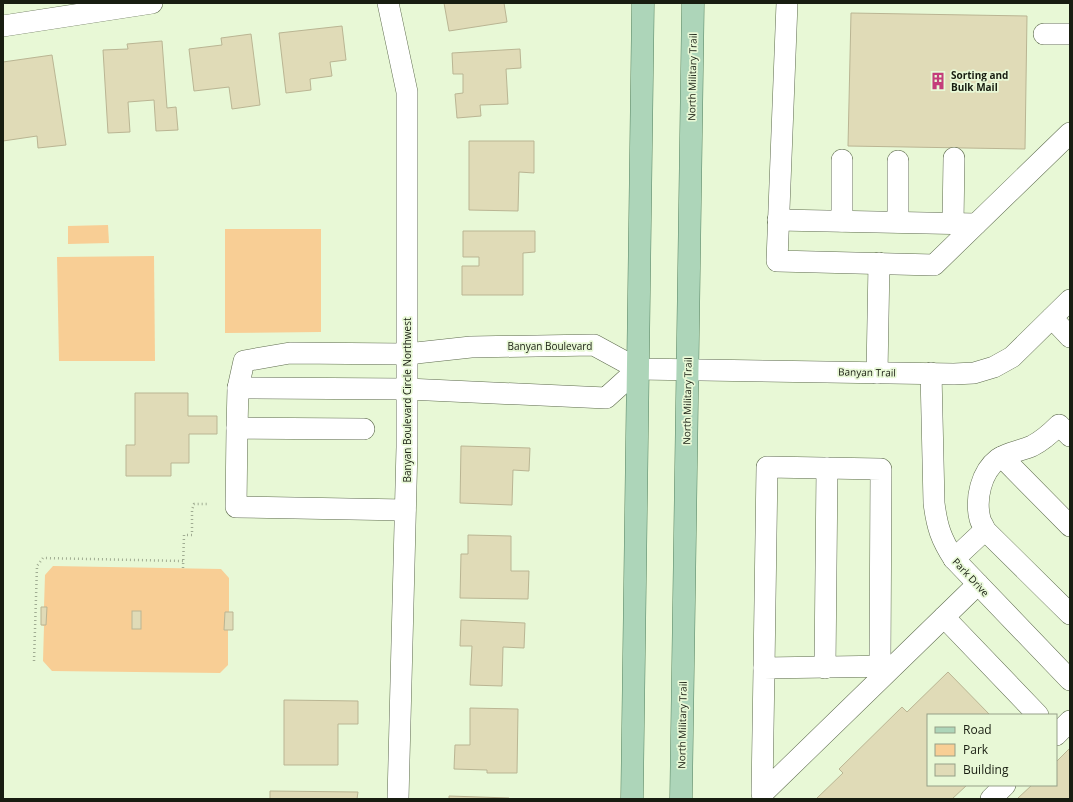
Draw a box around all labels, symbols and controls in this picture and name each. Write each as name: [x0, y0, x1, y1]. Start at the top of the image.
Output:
street label: North Military Trail: [684, 33, 700, 121]
place label: Sorting and Bulk Mail: [951, 68, 1008, 94]
building icon: Sorting and Bulk Mail: [928, 71, 948, 91]
street label: Banyan Boulevard Circle Northwest: [400, 317, 414, 483]
street label: Banyan Boulevard: [508, 339, 592, 353]
street label: North Military Trail: [679, 357, 695, 445]
street label: Banyan Trail: [838, 364, 896, 380]
street label: Park Drive: [950, 555, 993, 600]
street label: North Military Trail: [674, 681, 690, 769]
legend: [927, 714, 1057, 786]
text: Road: [963, 721, 992, 738]
text: Park: [963, 741, 989, 758]
text: Building: [963, 761, 1009, 778]

